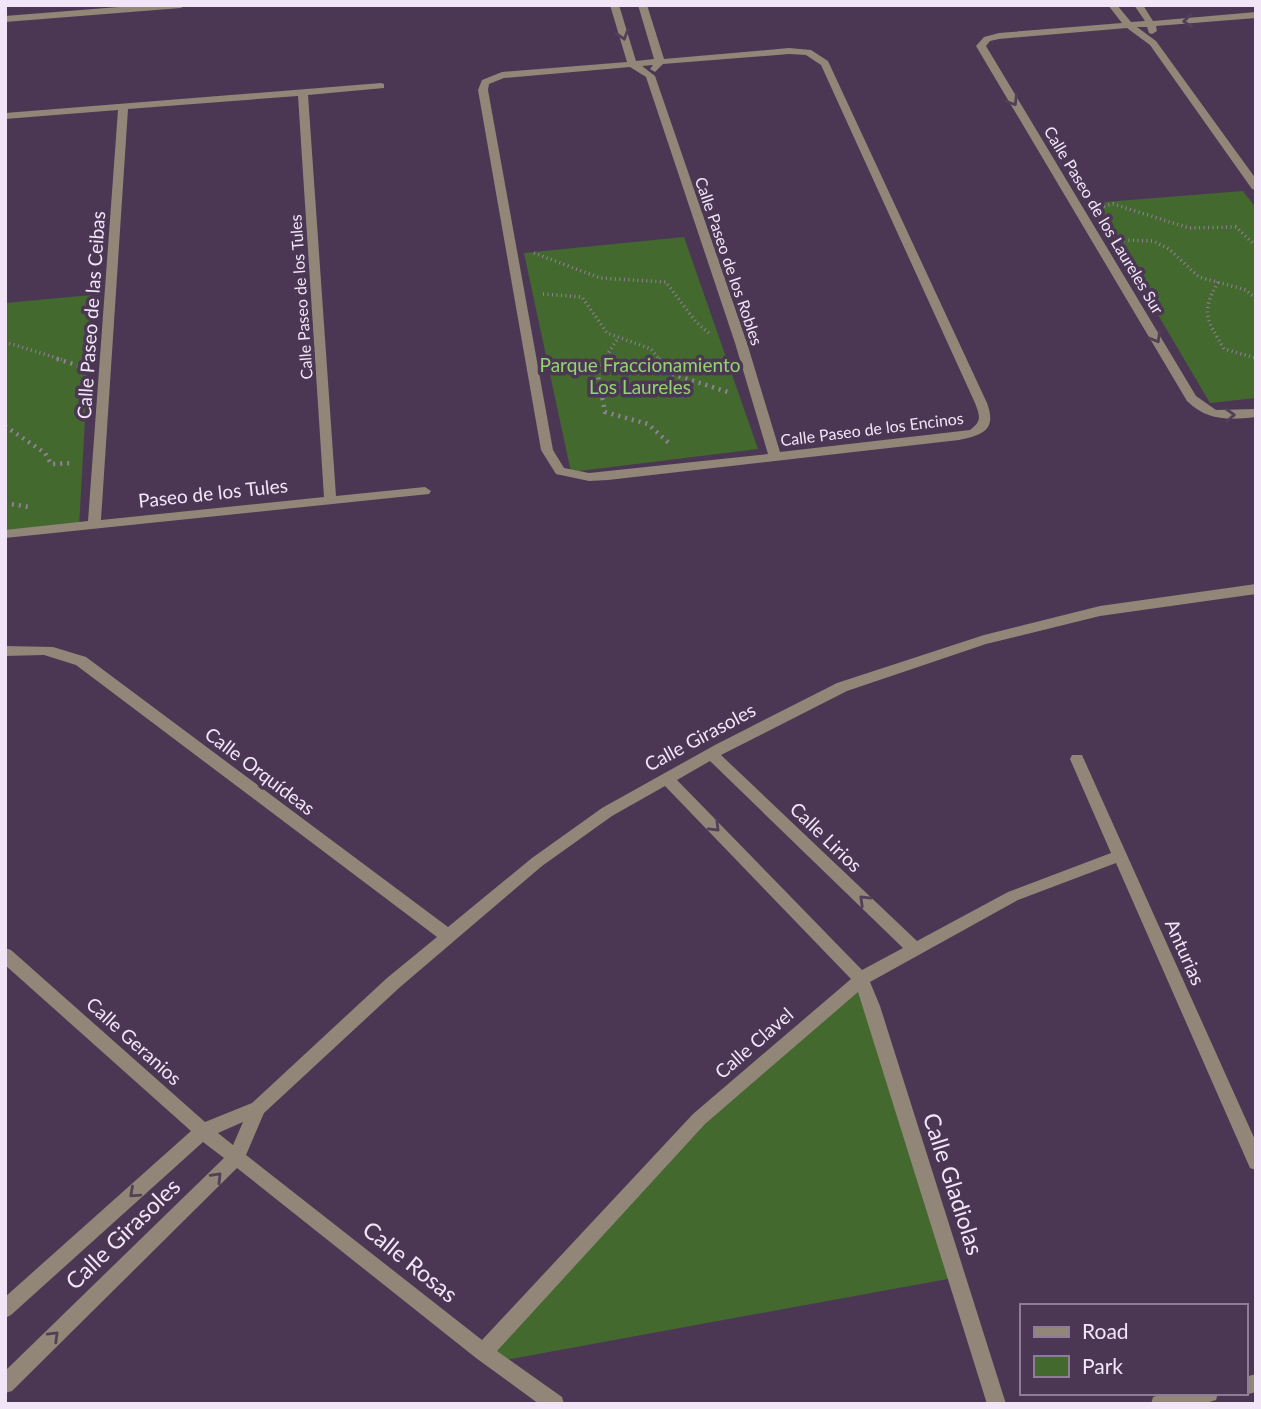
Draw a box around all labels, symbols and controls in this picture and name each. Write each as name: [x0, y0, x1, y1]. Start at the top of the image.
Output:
one-way arrow: [1182, 13, 1193, 28]
one-way arrow: [614, 29, 629, 41]
one-way arrow: [1005, 93, 1018, 106]
street label: Calle Paseo de los Laureles Sur: [1041, 122, 1168, 317]
street label: Calle Paseo de los Robles: [692, 174, 767, 348]
street label: Calle Paseo de las Ceibas: [72, 210, 109, 420]
street label: Calle Paseo de los Tules: [285, 214, 316, 380]
one-way arrow: [1148, 331, 1161, 343]
park label: Parque Fraccionamiento Los Laureles: [540, 353, 740, 398]
one-way arrow: [1225, 407, 1235, 423]
street label: Calle Paseo de los Encinos: [779, 408, 965, 449]
street label: Paseo de los Tules: [137, 473, 289, 512]
street label: Calle Girasoles: [640, 698, 759, 775]
street label: Calle Orquídeas: [201, 722, 320, 819]
street label: Calle Lirios: [786, 797, 867, 876]
one-way arrow: [707, 818, 720, 831]
one-way arrow: [860, 896, 873, 909]
street label: Anturias: [1161, 915, 1210, 988]
street label: Calle Geranios: [82, 992, 187, 1089]
street label: Calle Clavel: [710, 1002, 798, 1083]
street label: Calle Gladiolas: [918, 1109, 990, 1258]
street label: Calle Girasoles: [59, 1172, 185, 1295]
one-way arrow: [208, 1172, 221, 1185]
one-way arrow: [129, 1184, 142, 1197]
street label: Calle Rosas: [358, 1215, 464, 1308]
legend: [1020, 1304, 1247, 1395]
text: Road: [1082, 1318, 1129, 1343]
one-way arrow: [46, 1332, 59, 1345]
text: Park: [1082, 1353, 1123, 1378]

